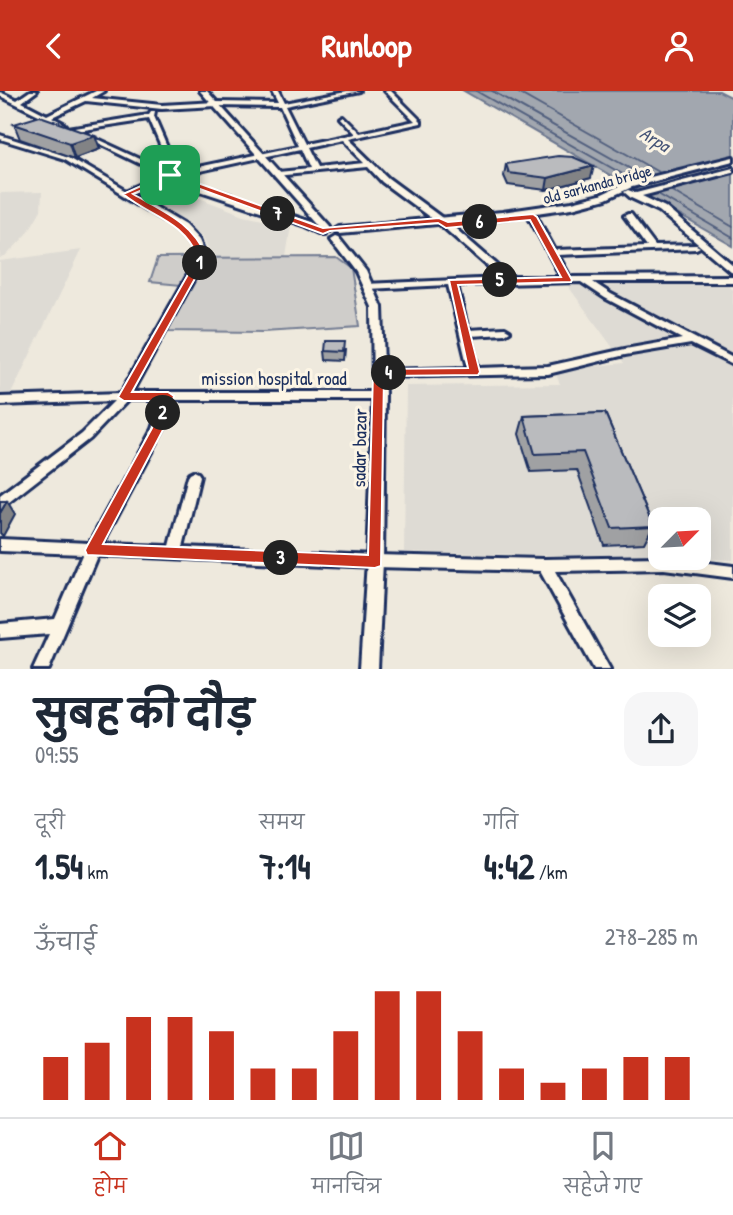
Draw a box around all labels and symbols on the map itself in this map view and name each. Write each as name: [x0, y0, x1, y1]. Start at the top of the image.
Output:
water label: Arpa: [635, 120, 676, 159]
pin: [140, 145, 200, 205]
street label: old sarkanda bridge: [540, 159, 654, 209]
pin: 7: [260, 197, 296, 231]
pin: 6: [462, 205, 498, 239]
pin: 1: [182, 245, 218, 281]
pin: 5: [482, 263, 518, 297]
pin: 4: [372, 355, 406, 391]
street label: mission hospital road: [201, 365, 347, 391]
pin: 2: [146, 395, 180, 431]
street label: sadar bazar: [345, 407, 373, 488]
north arrow: [648, 507, 710, 571]
pin: 3: [264, 540, 298, 575]

